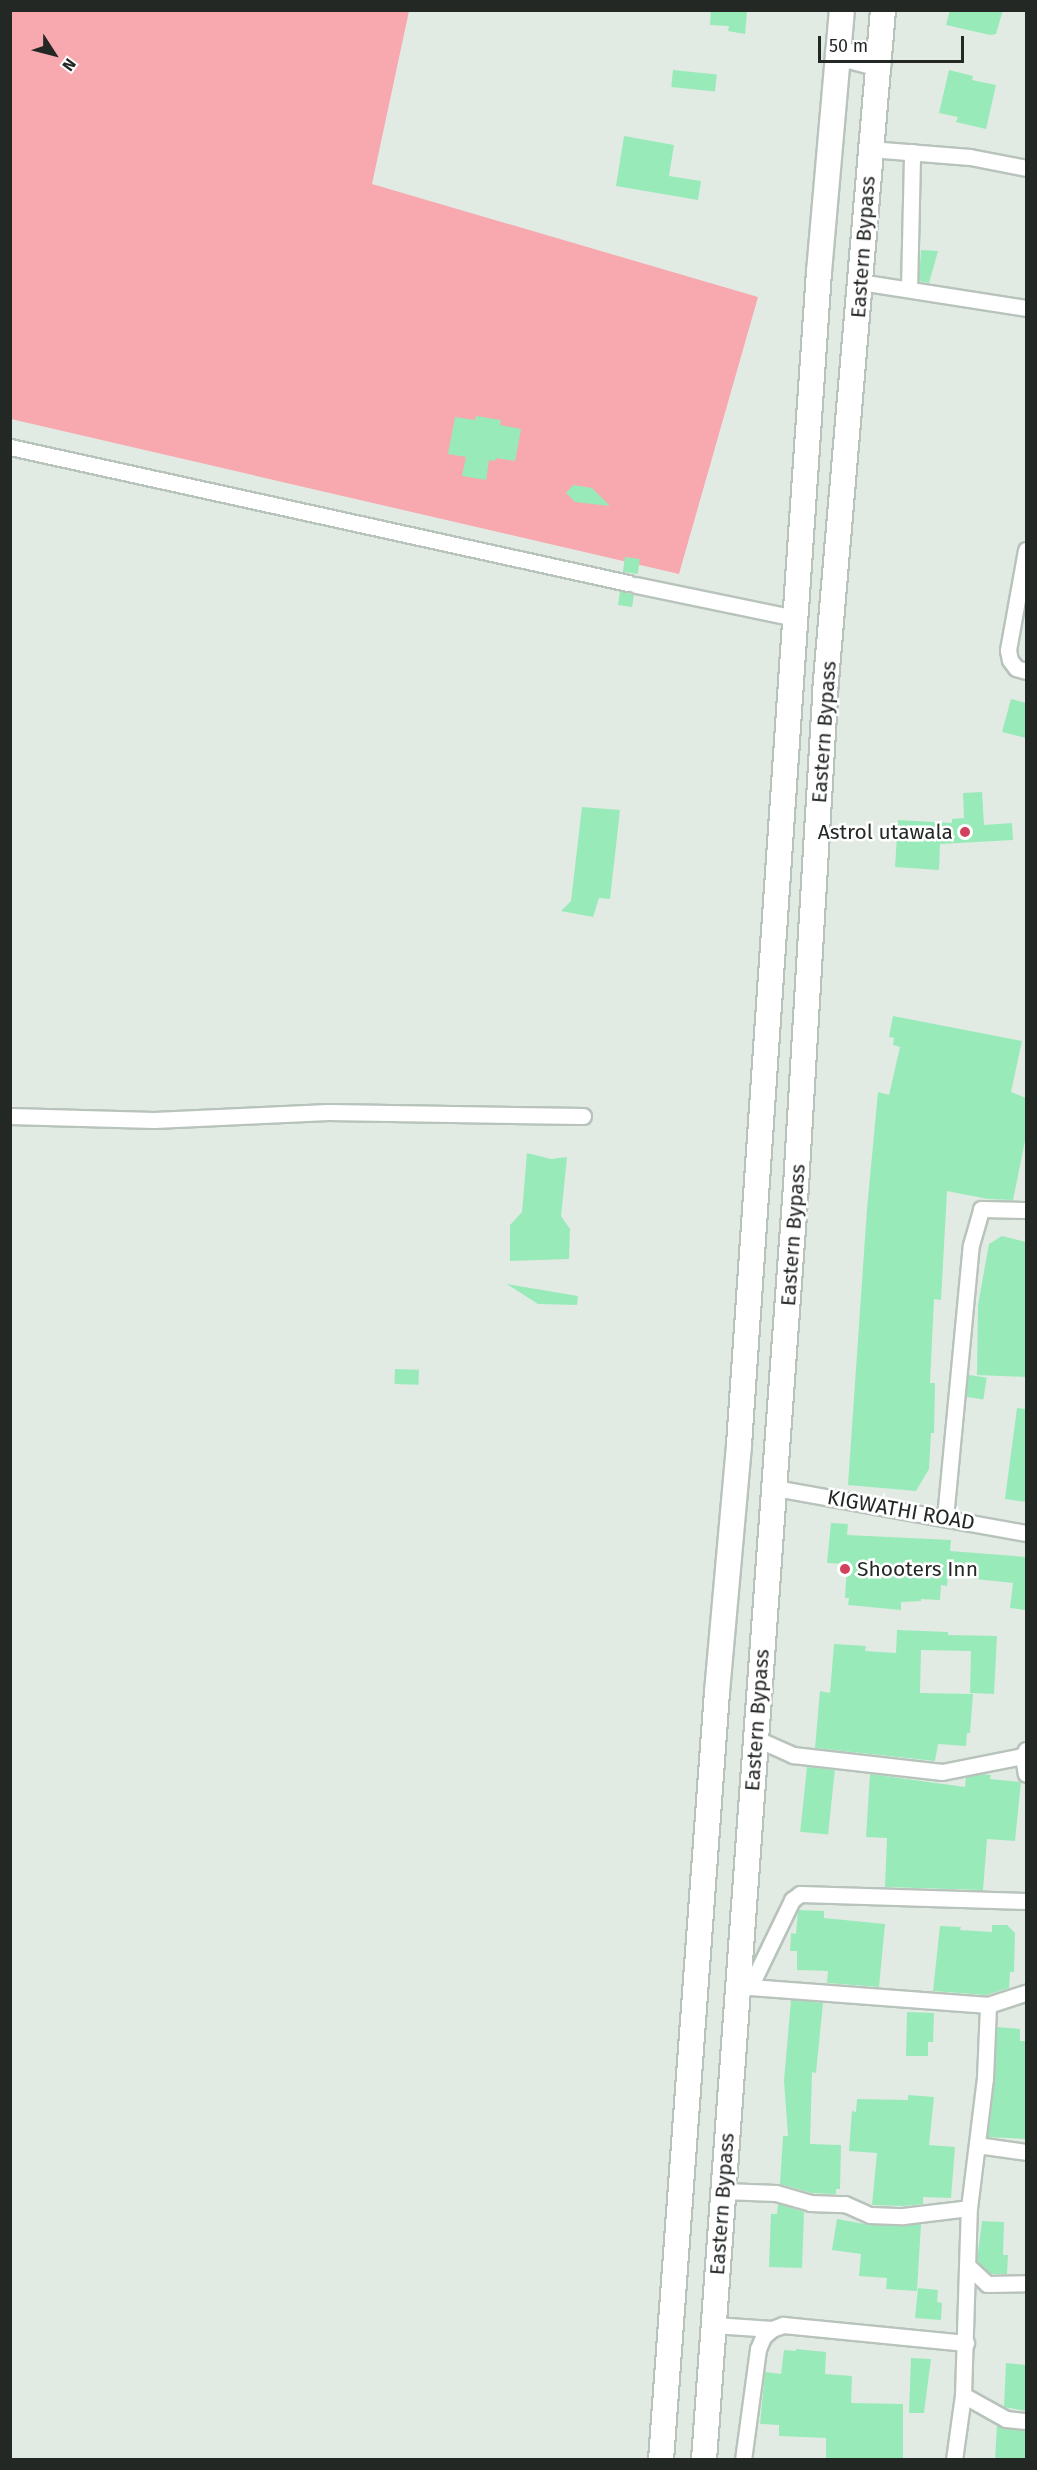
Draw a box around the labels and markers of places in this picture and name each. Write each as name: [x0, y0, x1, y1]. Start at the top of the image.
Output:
place label: Astrol utawala: [818, 819, 953, 845]
marker: Astrol utawala: [958, 825, 972, 839]
place label: Shooters Inn: [857, 1556, 978, 1582]
marker: Shooters Inn: [838, 1562, 852, 1576]

